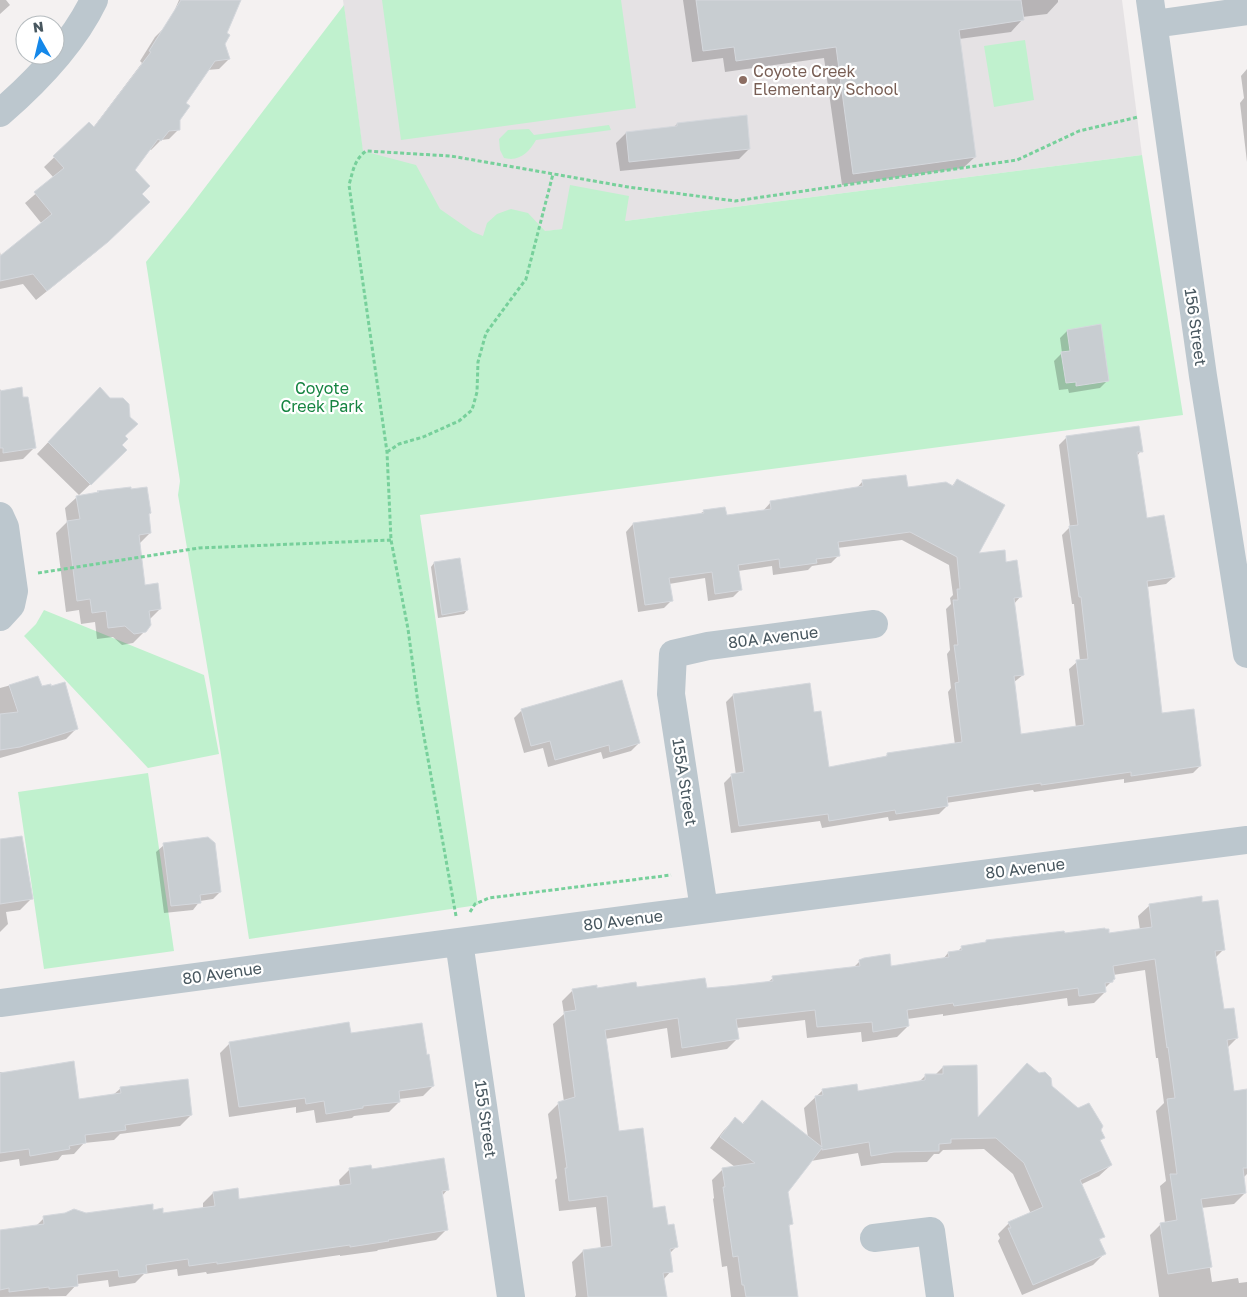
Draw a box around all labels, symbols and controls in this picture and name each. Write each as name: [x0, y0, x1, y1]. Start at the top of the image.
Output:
north arrow: [15, 15, 65, 65]
text: N: [32, 17, 45, 36]
place label: Coyote Creek Elementary School: [753, 61, 898, 99]
marker: Coyote Creek Elementary School: [737, 74, 749, 86]
street label: 156 Street: [1181, 287, 1211, 367]
park label: Coyote Creek Park: [280, 378, 364, 416]
street label: 80A Avenue: [727, 622, 819, 652]
street label: 155A Street: [668, 737, 702, 827]
street label: 80 Avenue: [984, 853, 1066, 883]
street label: 80 Avenue: [582, 905, 664, 935]
street label: 80 Avenue: [181, 958, 263, 988]
street label: 155 Street: [471, 1079, 501, 1159]

